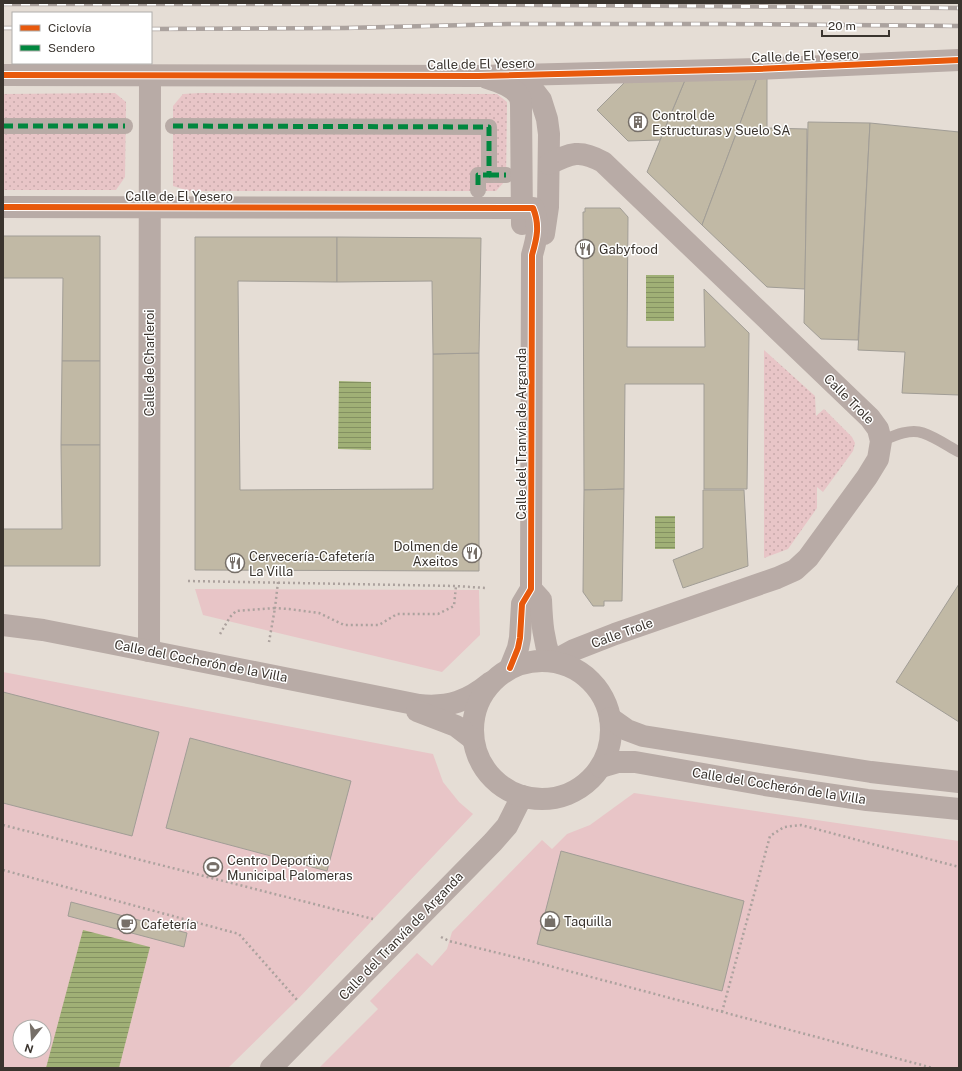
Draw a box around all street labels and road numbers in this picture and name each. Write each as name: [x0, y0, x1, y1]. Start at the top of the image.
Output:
street label: Calle de El Yesero: [751, 47, 859, 65]
street label: Calle de El Yesero: [427, 56, 535, 72]
street label: Calle de El Yesero: [125, 189, 233, 204]
street label: Calle de Charleroi: [142, 309, 157, 417]
street label: Calle del Tranvía de Arganda: [514, 348, 529, 520]
street label: Calle Trole: [821, 371, 877, 427]
street label: Calle Trole: [589, 615, 655, 651]
street label: Calle del Cocherón de la Villa: [113, 637, 289, 685]
street label: Calle del Cocherón de la Villa: [691, 765, 867, 807]
street label: Calle del Tranvía de Arganda: [336, 869, 466, 1003]

